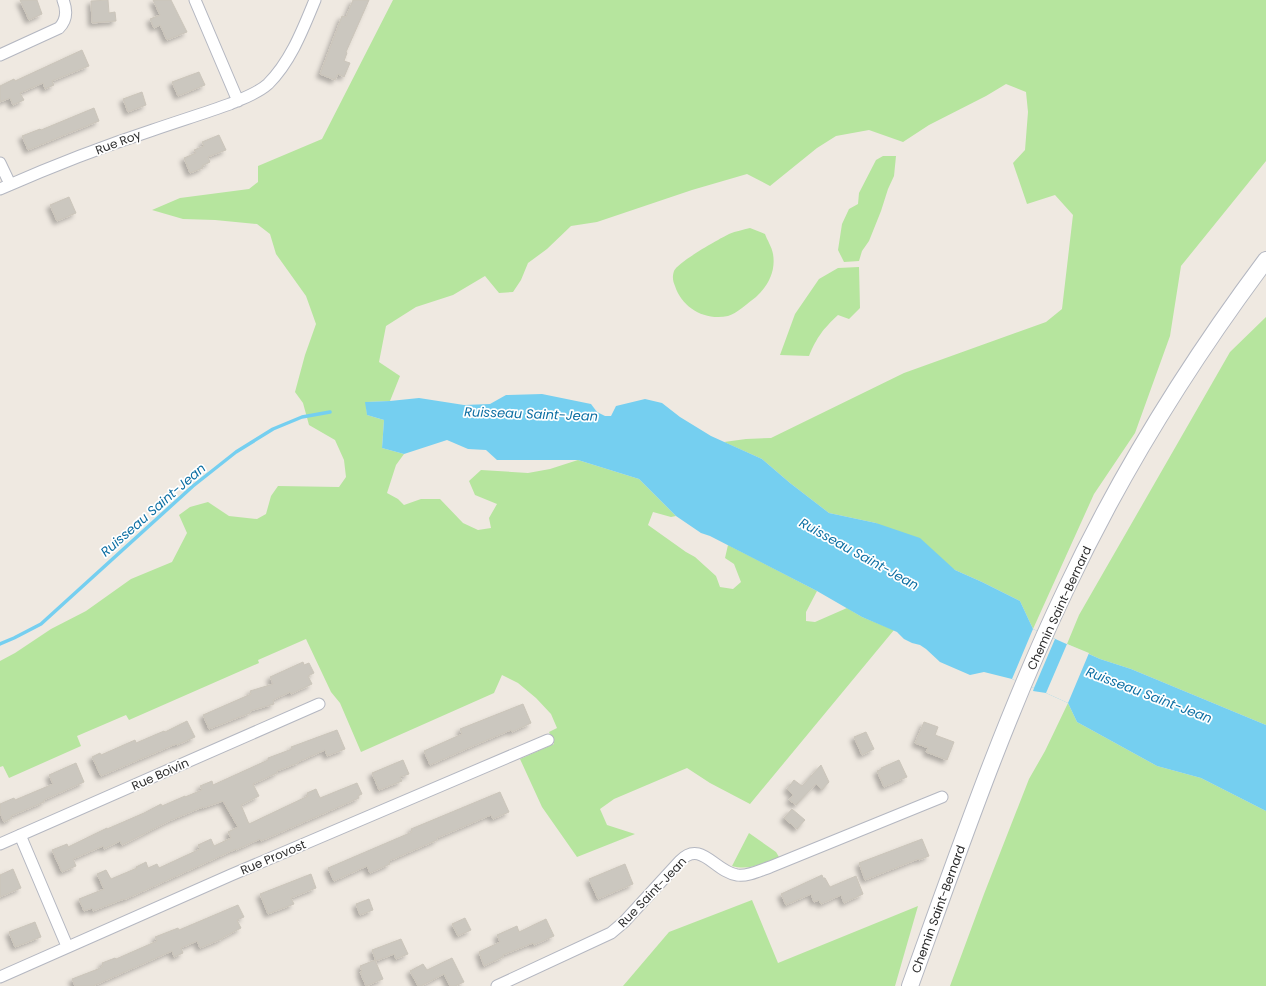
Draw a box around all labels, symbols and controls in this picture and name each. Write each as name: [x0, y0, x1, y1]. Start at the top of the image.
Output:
street label: Rue Roy: [93, 125, 143, 158]
water label: Ruisseau Saint-Jean: [464, 402, 598, 426]
water label: Ruisseau Saint-Jean: [96, 459, 210, 561]
water label: Ruisseau Saint-Jean: [796, 513, 922, 595]
street label: Chemin Saint-Bernard: [1023, 543, 1095, 673]
water label: Ruisseau Saint-Jean: [1083, 662, 1215, 728]
street label: Rue Boivin: [129, 754, 191, 794]
street label: Rue Provost: [238, 836, 308, 878]
street label: Chemin Saint-Bernard: [907, 843, 969, 975]
street label: Rue Saint-Jean: [614, 853, 690, 931]

